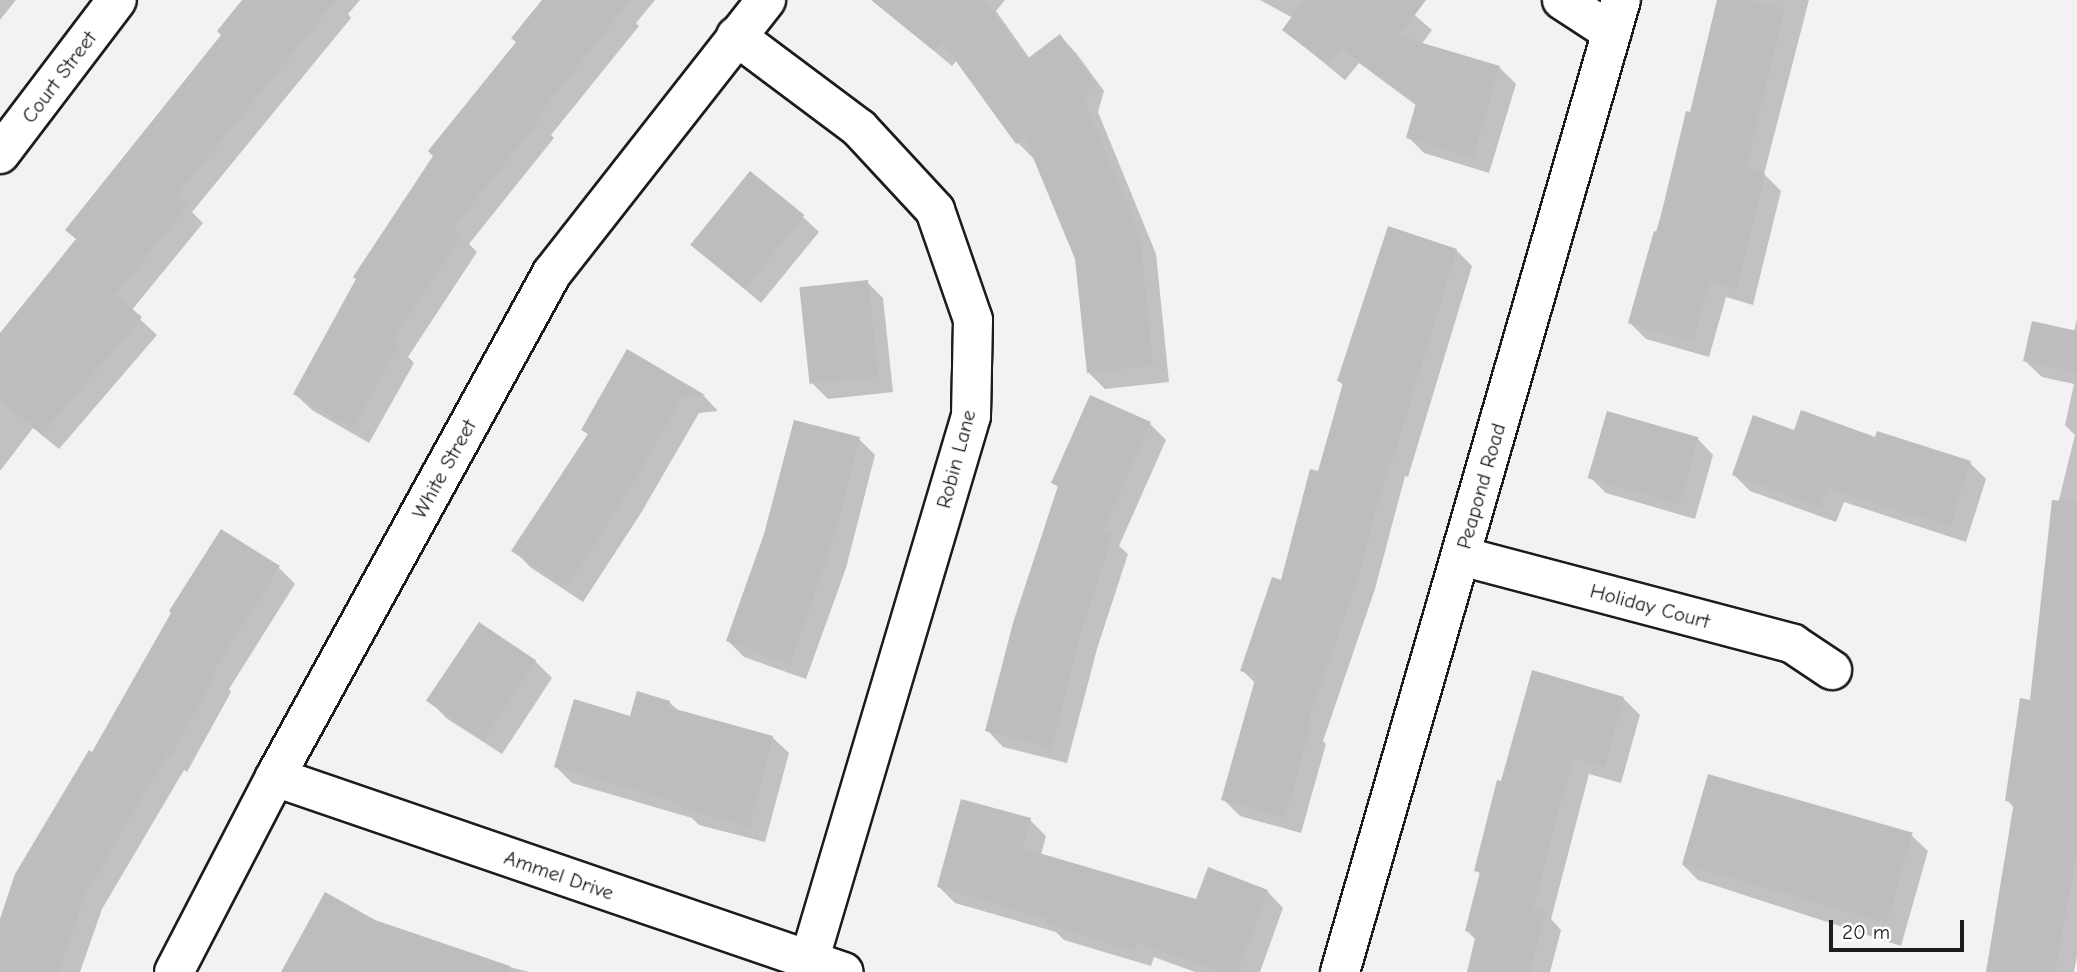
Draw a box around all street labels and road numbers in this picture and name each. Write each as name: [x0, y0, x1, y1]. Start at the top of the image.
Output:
street label: Court Street: [16, 26, 102, 128]
street label: Robin Lane: [931, 407, 981, 511]
street label: White Street: [406, 415, 482, 523]
street label: Peapond Road: [1451, 420, 1511, 552]
street label: Holiday Court: [1587, 578, 1713, 634]
street label: Ammel Drive: [501, 844, 617, 906]

